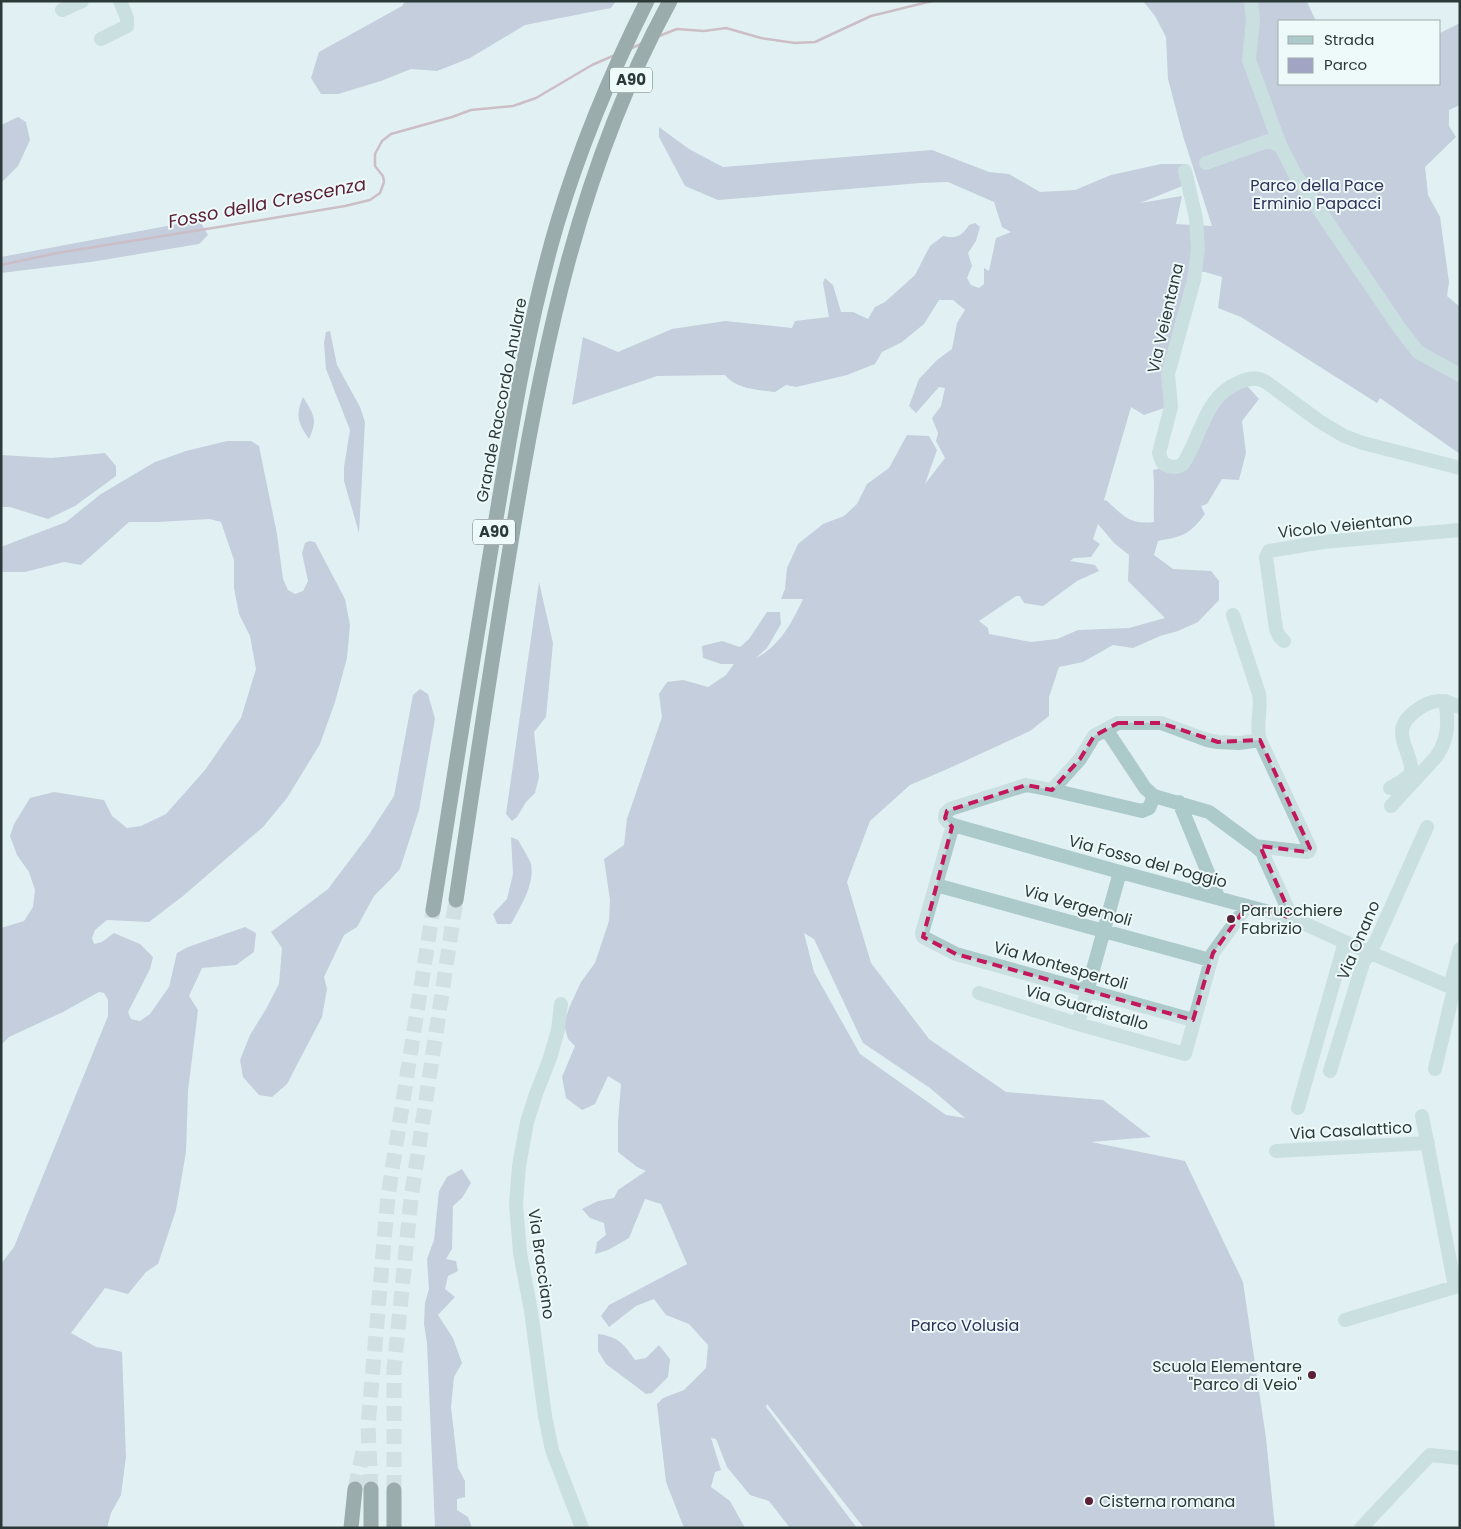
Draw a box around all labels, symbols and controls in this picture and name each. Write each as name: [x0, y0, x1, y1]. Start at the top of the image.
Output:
legend: [1278, 20, 1441, 85]
text: Strada: [1324, 29, 1374, 50]
text: Parco: [1324, 54, 1367, 75]
road number: A90: [610, 68, 652, 92]
water label: Fosso della Crescenza: [166, 171, 368, 234]
park label: Parco della Pace Erminio Papacci: [1250, 174, 1384, 215]
street label: Via Veientana: [1142, 261, 1189, 375]
street label: Grande Raccordo Anulare: [470, 296, 533, 504]
street label: Vicolo Veientano: [1277, 507, 1413, 544]
road number: A90: [473, 520, 515, 544]
street label: Via Fosso del Poggio: [1066, 829, 1230, 894]
street label: Via Vergemoli: [1021, 879, 1135, 932]
street label: Via Onano: [1331, 897, 1385, 983]
place label: Parrucchiere Fabrizio: [1241, 899, 1343, 940]
marker: Parrucchiere Fabrizio: [1225, 913, 1237, 925]
street label: Via Montespertoli: [991, 935, 1131, 996]
street label: Via Guardistallo: [1023, 979, 1151, 1036]
street label: Via Casalattico: [1289, 1116, 1413, 1145]
street label: Via Bracciano: [522, 1207, 561, 1321]
park label: Parco Volusia: [911, 1314, 1019, 1337]
place label: Scuola Elementare "Parco di Veio": [1152, 1355, 1302, 1396]
marker: Scuola Elementare "Parco di Veio": [1306, 1369, 1318, 1381]
place label: Cisterna romana: [1099, 1490, 1235, 1513]
marker: Cisterna romana: [1083, 1495, 1095, 1507]

